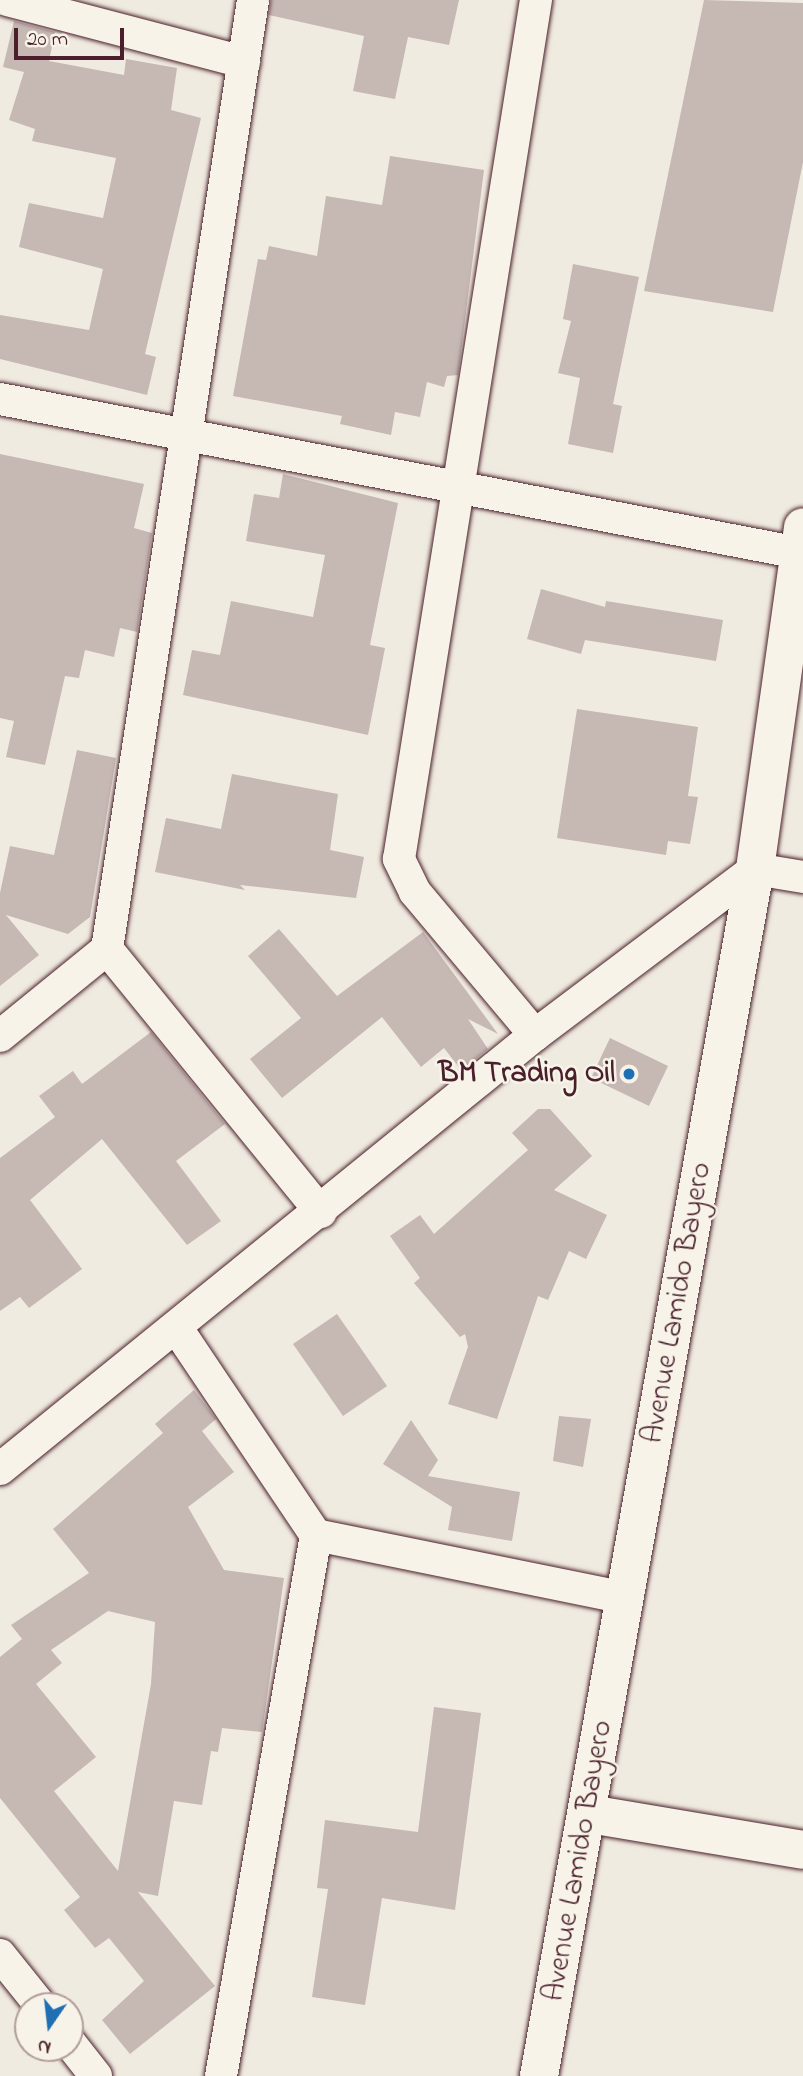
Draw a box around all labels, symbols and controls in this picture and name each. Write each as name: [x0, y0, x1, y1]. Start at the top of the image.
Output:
scale bar: [18, 14, 128, 58]
text: 20 m: [27, 25, 68, 55]
place label: BM Trading Oil: [438, 1056, 615, 1092]
marker: BM Trading Oil: [621, 1066, 637, 1082]
street label: Avenue Lamido Bayero: [636, 1160, 720, 1446]
street label: Avenue Lamido Bayero: [537, 1718, 621, 2004]
north arrow: [14, 1992, 84, 2062]
text: N: [35, 2031, 54, 2061]

